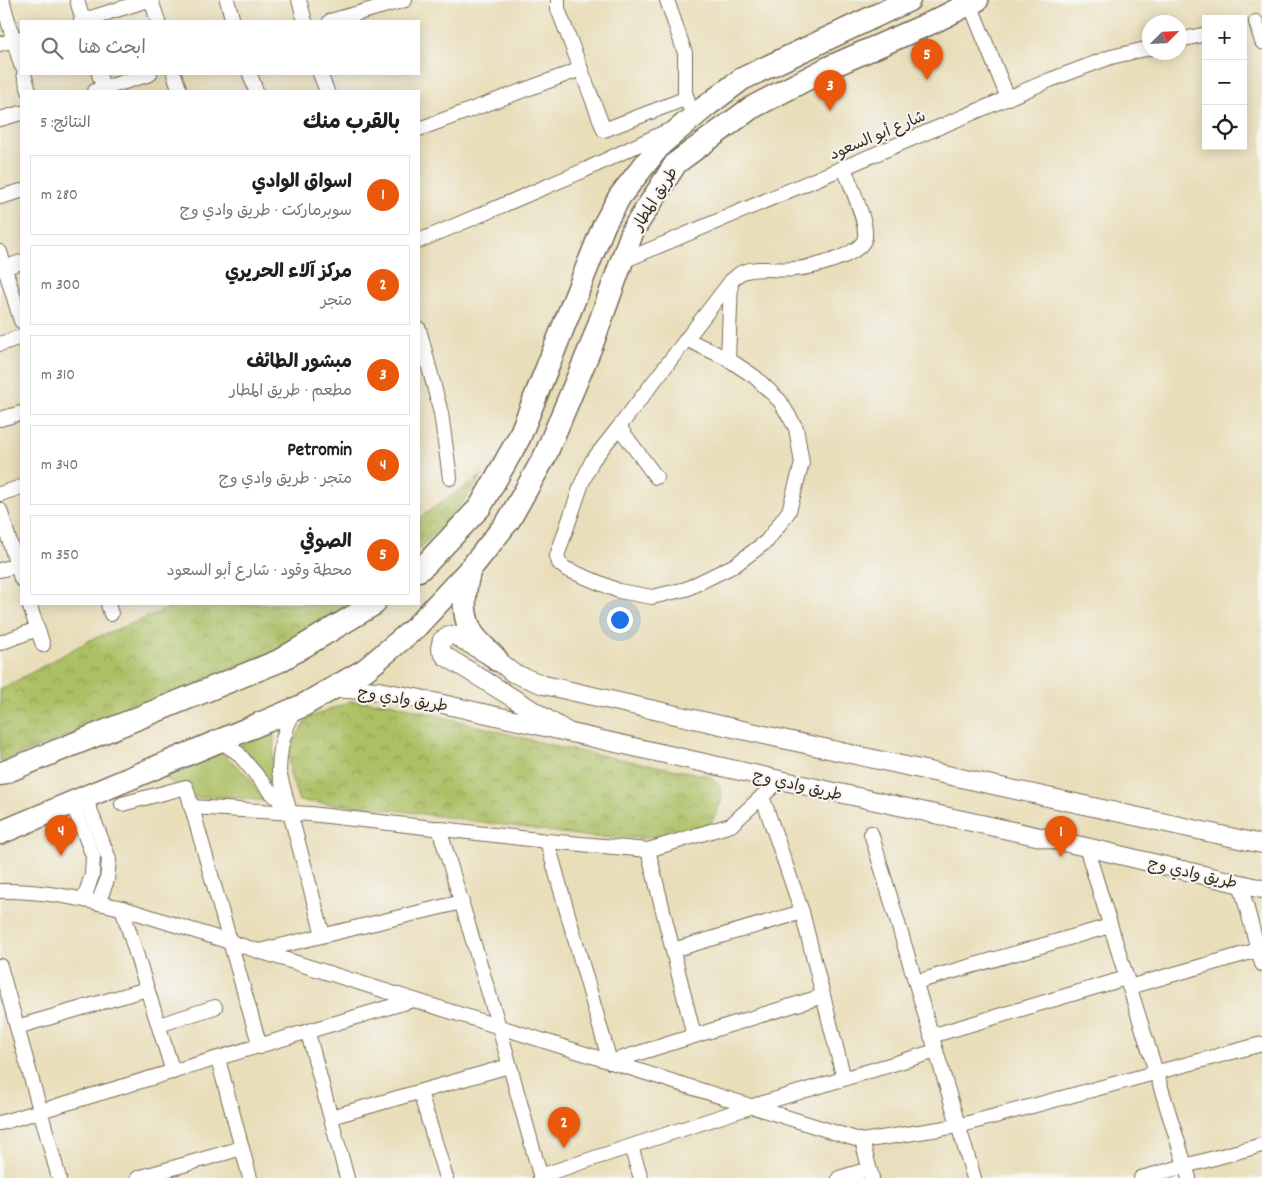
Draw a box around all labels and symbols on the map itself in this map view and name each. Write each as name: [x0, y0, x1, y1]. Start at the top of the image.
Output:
north arrow: [1142, 15, 1187, 60]
pin: 5: [911, 39, 943, 80]
pin: 3: [814, 70, 846, 111]
street label: شارع أبو السعود: [826, 106, 930, 167]
street label: طريق المطار: [627, 163, 685, 237]
your location: [607, 607, 633, 633]
street label: طريق وادي وج: [356, 682, 449, 719]
street label: طريق وادي وج: [751, 765, 844, 808]
pin: 4: [45, 815, 77, 856]
pin: 1: [1045, 816, 1077, 857]
street label: طريق وادي وج: [1146, 853, 1239, 896]
pin: 2: [548, 1107, 580, 1148]

